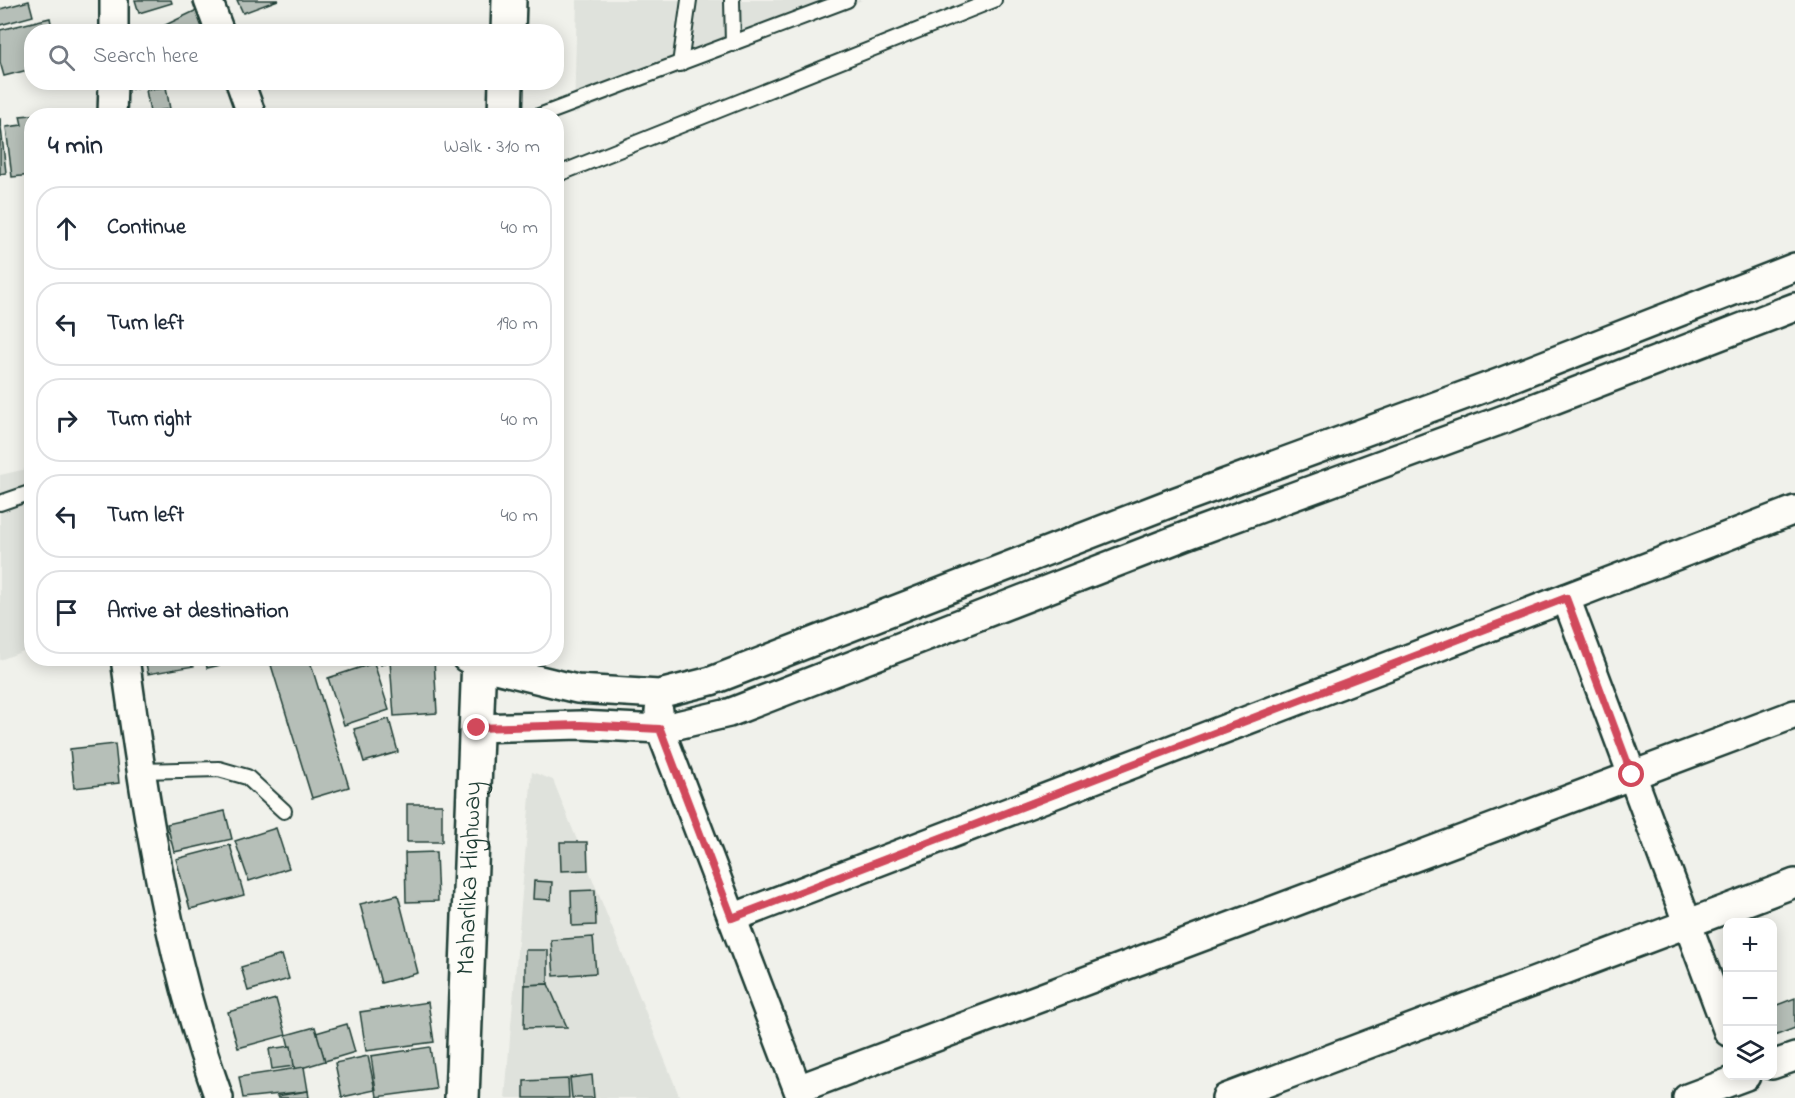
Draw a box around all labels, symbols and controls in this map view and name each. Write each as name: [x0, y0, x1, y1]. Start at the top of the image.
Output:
search box: [24, 24, 564, 90]
icon: search: [45, 41, 78, 74]
text: Search here: [93, 41, 198, 73]
text: 4 min: [48, 128, 103, 166]
text: Walk · 310 m: [444, 133, 540, 162]
icon: ahead: [50, 212, 83, 245]
text: Continue: [107, 212, 186, 244]
text: 40 m: [501, 214, 538, 243]
icon: left: [50, 308, 83, 341]
text: Turn left: [107, 308, 184, 340]
text: 190 m: [496, 310, 538, 339]
icon: right: [50, 404, 83, 437]
text: Turn right: [107, 404, 192, 436]
text: 40 m: [501, 406, 538, 435]
icon: left: [50, 500, 83, 533]
text: Turn left: [107, 500, 184, 532]
text: 40 m: [501, 502, 538, 531]
icon: arrive: [50, 596, 83, 629]
text: Arrive at destination: [107, 596, 289, 628]
route end: [463, 714, 489, 740]
route start: [1618, 761, 1644, 787]
street label: Maharlika Highway: [448, 781, 493, 976]
map controls: [1723, 918, 1777, 1080]
button: +: [1723, 918, 1777, 972]
button: −: [1723, 972, 1777, 1026]
button: layers: [1723, 1026, 1777, 1080]

